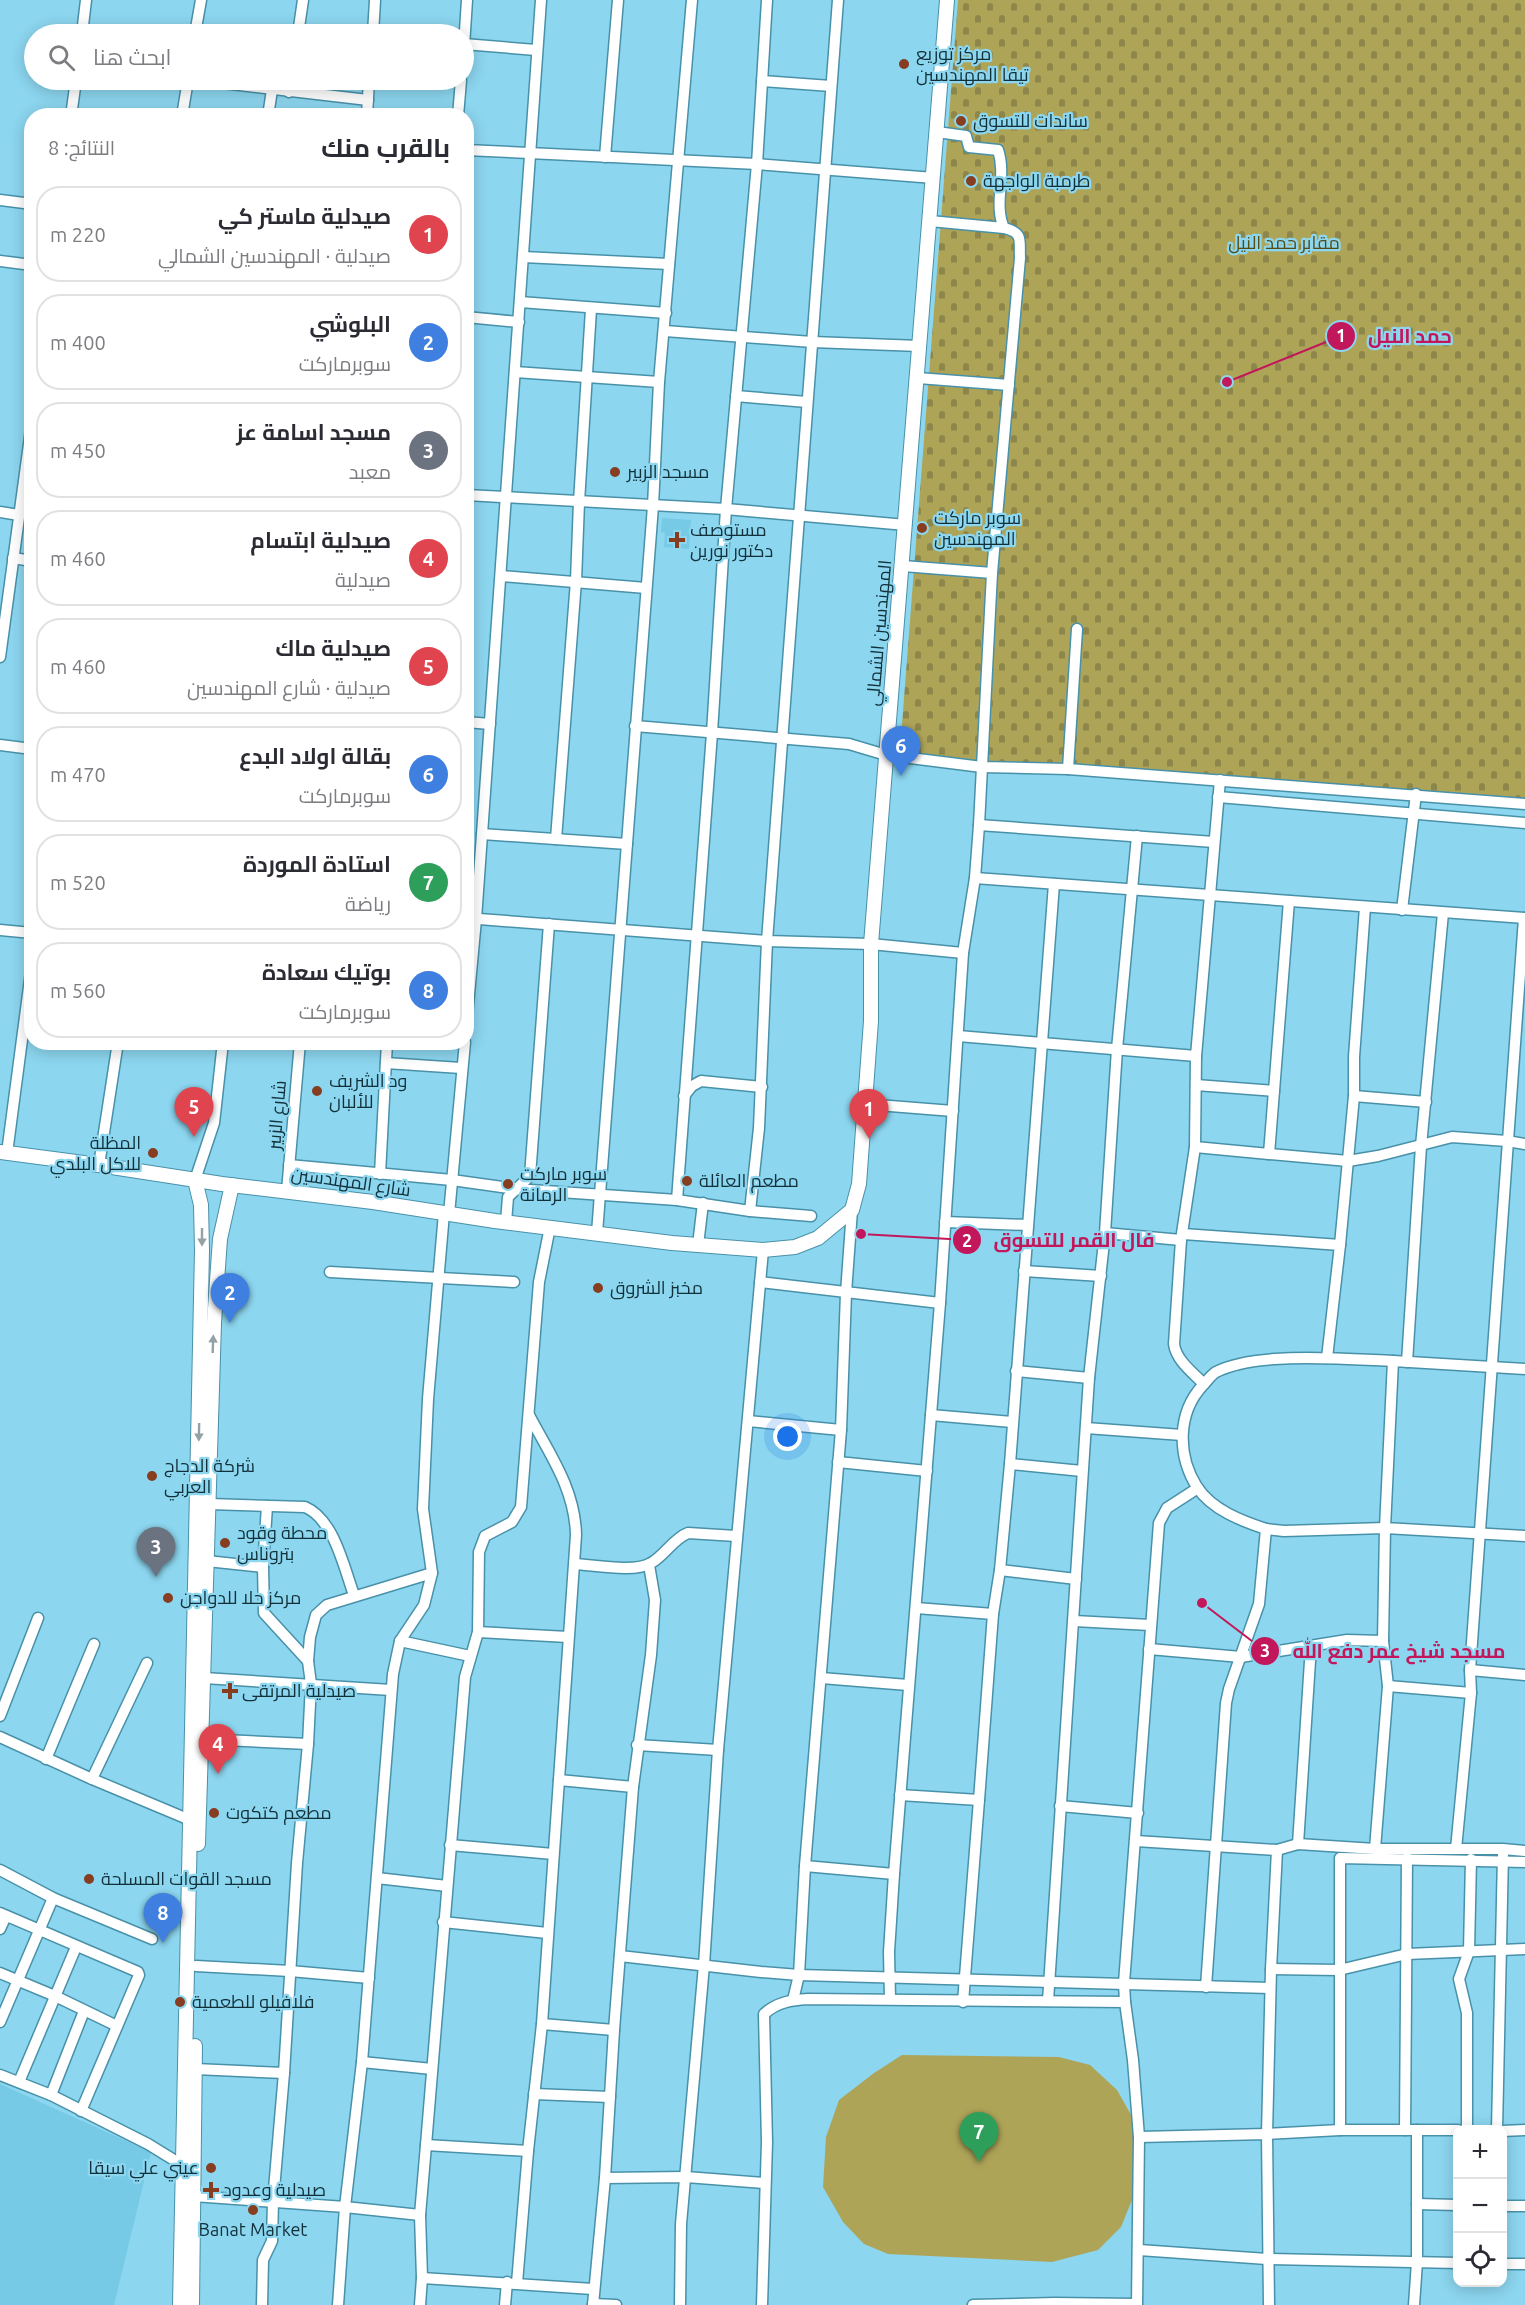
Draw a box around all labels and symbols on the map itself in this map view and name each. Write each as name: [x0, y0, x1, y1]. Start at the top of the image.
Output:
place label: مركز توزيع تيقا المهندسين: [916, 43, 1029, 86]
marker: مركز توزيع تيقا المهندسين: [897, 57, 911, 71]
place label: ساندات للتسوق: [973, 110, 1088, 133]
marker: ساندات للتسوق: [954, 114, 968, 128]
place label: طرمبة الواجهة: [983, 170, 1090, 192]
marker: طرمبة الواجهة: [964, 174, 978, 188]
park label: مقابر حمد النيل: [1228, 232, 1340, 254]
callout: حمد النيل: [1326, 317, 1464, 355]
text: حمد النيل: [1368, 324, 1452, 348]
text: 1: [1336, 325, 1346, 345]
place label: مسجد الزبير: [626, 461, 709, 483]
marker: مسجد الزبير: [608, 465, 622, 479]
place label: سوبر ماركت المهندسين: [934, 507, 1021, 550]
place label: مستوصف دكتور نورين: [690, 519, 773, 562]
marker: سوبر ماركت المهندسين: [915, 521, 929, 535]
marker: مستوصف دكتور نورين: [668, 531, 686, 549]
street label: المهندسين الشمالي: [862, 559, 899, 707]
pin: 6: [882, 726, 920, 776]
place label: ود الشريف للألبان: [329, 1070, 407, 1113]
street label: شارع الزبير: [263, 1079, 292, 1152]
marker: ود الشريف للألبان: [310, 1084, 324, 1098]
pin: 5: [174, 1088, 214, 1137]
pin: 1: [850, 1090, 888, 1139]
place label: المظلة للاكل البلدي: [50, 1132, 141, 1178]
marker: المظلة للاكل البلدي: [146, 1146, 160, 1160]
street label: شارع المهندسين: [290, 1163, 412, 1202]
place label: سوبر ماركت الرمانة: [520, 1163, 607, 1206]
place label: مطعم العائلة: [699, 1170, 799, 1193]
marker: مطعم العائلة: [680, 1174, 694, 1188]
marker: سوبر ماركت الرمانة: [501, 1177, 515, 1191]
callout: فال القمر للتسوق: [952, 1221, 1167, 1259]
one-way arrow: [197, 1228, 207, 1247]
text: فال القمر للتسوق: [993, 1228, 1155, 1253]
text: 2: [962, 1230, 972, 1250]
pin: 2: [210, 1274, 250, 1323]
place label: مخبز الشروق: [610, 1277, 703, 1300]
marker: مخبز الشروق: [591, 1281, 605, 1295]
one-way arrow: [208, 1334, 218, 1353]
your location: [773, 1422, 802, 1451]
one-way arrow: [194, 1423, 204, 1442]
place label: شركة الدجاج العربي: [164, 1455, 255, 1501]
marker: شركة الدجاج العربي: [145, 1469, 159, 1483]
place label: محطة وقود بتروناس: [237, 1522, 327, 1565]
pin: 3: [136, 1528, 176, 1577]
marker: محطة وقود بتروناس: [218, 1536, 232, 1550]
place label: مركز حلا للدواجن: [180, 1587, 301, 1609]
marker: مركز حلا للدواجن: [161, 1591, 175, 1605]
callout: مسجد شيخ عمر دفع الله: [1250, 1632, 1517, 1670]
text: مسجد شيخ عمر دفع الله: [1292, 1637, 1506, 1665]
text: 3: [1260, 1640, 1270, 1660]
place label: صيدلية المرتقى: [242, 1680, 356, 1702]
marker: صيدلية المرتقى: [223, 1684, 237, 1698]
pin: 4: [198, 1724, 238, 1774]
place label: مطعم كتكوت: [226, 1802, 331, 1825]
marker: مطعم كتكوت: [207, 1806, 221, 1820]
place label: مسجد القوات المسلحة: [101, 1868, 272, 1890]
marker: مسجد القوات المسلحة: [82, 1872, 96, 1886]
pin: 8: [144, 1894, 182, 1943]
place label: فلافيلو للطعمية: [192, 1991, 315, 2013]
marker: فلافيلو للطعمية: [173, 1995, 187, 2009]
pin: 7: [960, 2112, 998, 2162]
place label: عيني علي سيقا: [88, 2157, 199, 2182]
marker: عيني علي سيقا: [204, 2161, 218, 2175]
place label: صيدلية وعدود: [223, 2179, 326, 2201]
marker: صيدلية وعدود: [204, 2183, 218, 2197]
marker: Banat Market: [246, 2203, 260, 2217]
place label: Banat Market: [199, 2219, 307, 2239]

